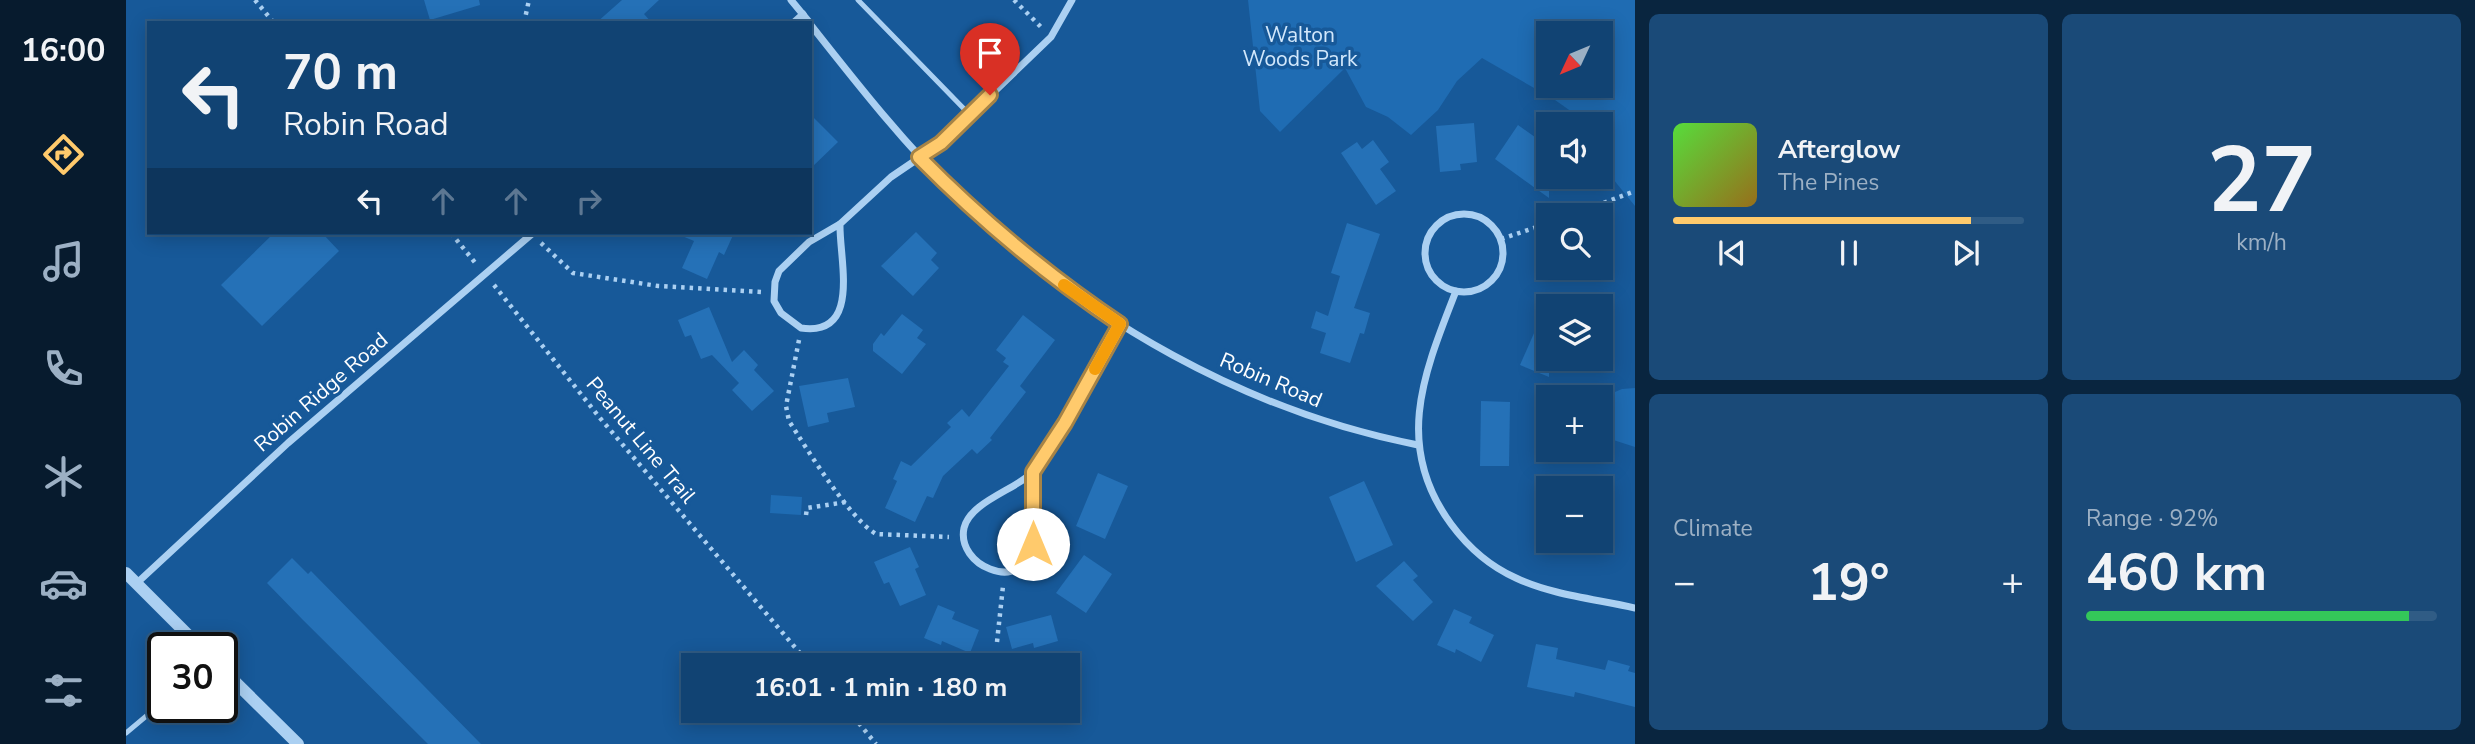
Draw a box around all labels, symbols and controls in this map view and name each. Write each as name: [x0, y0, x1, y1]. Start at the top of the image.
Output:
park label: Walton Woods Park: [1243, 21, 1358, 73]
north arrow: [1536, 21, 1614, 98]
map controls: [1536, 21, 1613, 553]
pin: [960, 23, 1020, 95]
text: 16:00: [21, 29, 105, 72]
icon: arrive: [971, 34, 1009, 72]
text: 70 m: [283, 39, 398, 106]
icon: left: [168, 49, 259, 140]
text: Robin Road: [283, 103, 449, 146]
button: sound: [1536, 112, 1613, 189]
text: 27: [2207, 119, 2316, 243]
icon: directions: [39, 130, 88, 179]
text: Afterglow: [1778, 132, 1901, 167]
text: The Pines: [1778, 167, 1879, 198]
icon: left: [351, 182, 389, 220]
icon: ahead: [424, 182, 462, 220]
icon: ahead: [497, 182, 535, 220]
icon: right: [570, 182, 608, 220]
button: search: [1536, 203, 1613, 280]
text: km/h: [2236, 227, 2287, 258]
icon: previous: [1713, 234, 1751, 272]
icon: pause: [1830, 234, 1868, 272]
icon: next: [1947, 234, 1985, 272]
icon: music: [39, 237, 88, 286]
button: layers: [1536, 294, 1613, 371]
street label: Robin Ridge Road: [248, 326, 394, 458]
icon: phone: [39, 344, 88, 393]
street label: Robin Road: [1215, 346, 1327, 414]
street label: Peanut Line Trail: [580, 371, 703, 510]
button: +: [1536, 385, 1613, 462]
icon: climate: [39, 452, 88, 501]
button: −: [1536, 476, 1613, 553]
text: Range · 92%: [2086, 503, 2218, 534]
position arrow: [996, 507, 1070, 581]
text: Climate: [1673, 513, 1753, 544]
text: 460 km: [2086, 537, 2267, 608]
text: 19°: [1807, 547, 1890, 618]
text: −: [1673, 557, 1696, 608]
text: +: [2001, 557, 2024, 608]
icon: car: [39, 559, 88, 608]
speed limit sign: 30: [147, 632, 238, 723]
icon: filters: [39, 666, 88, 715]
text: 16:01 · 1 min · 180 m: [754, 670, 1007, 705]

